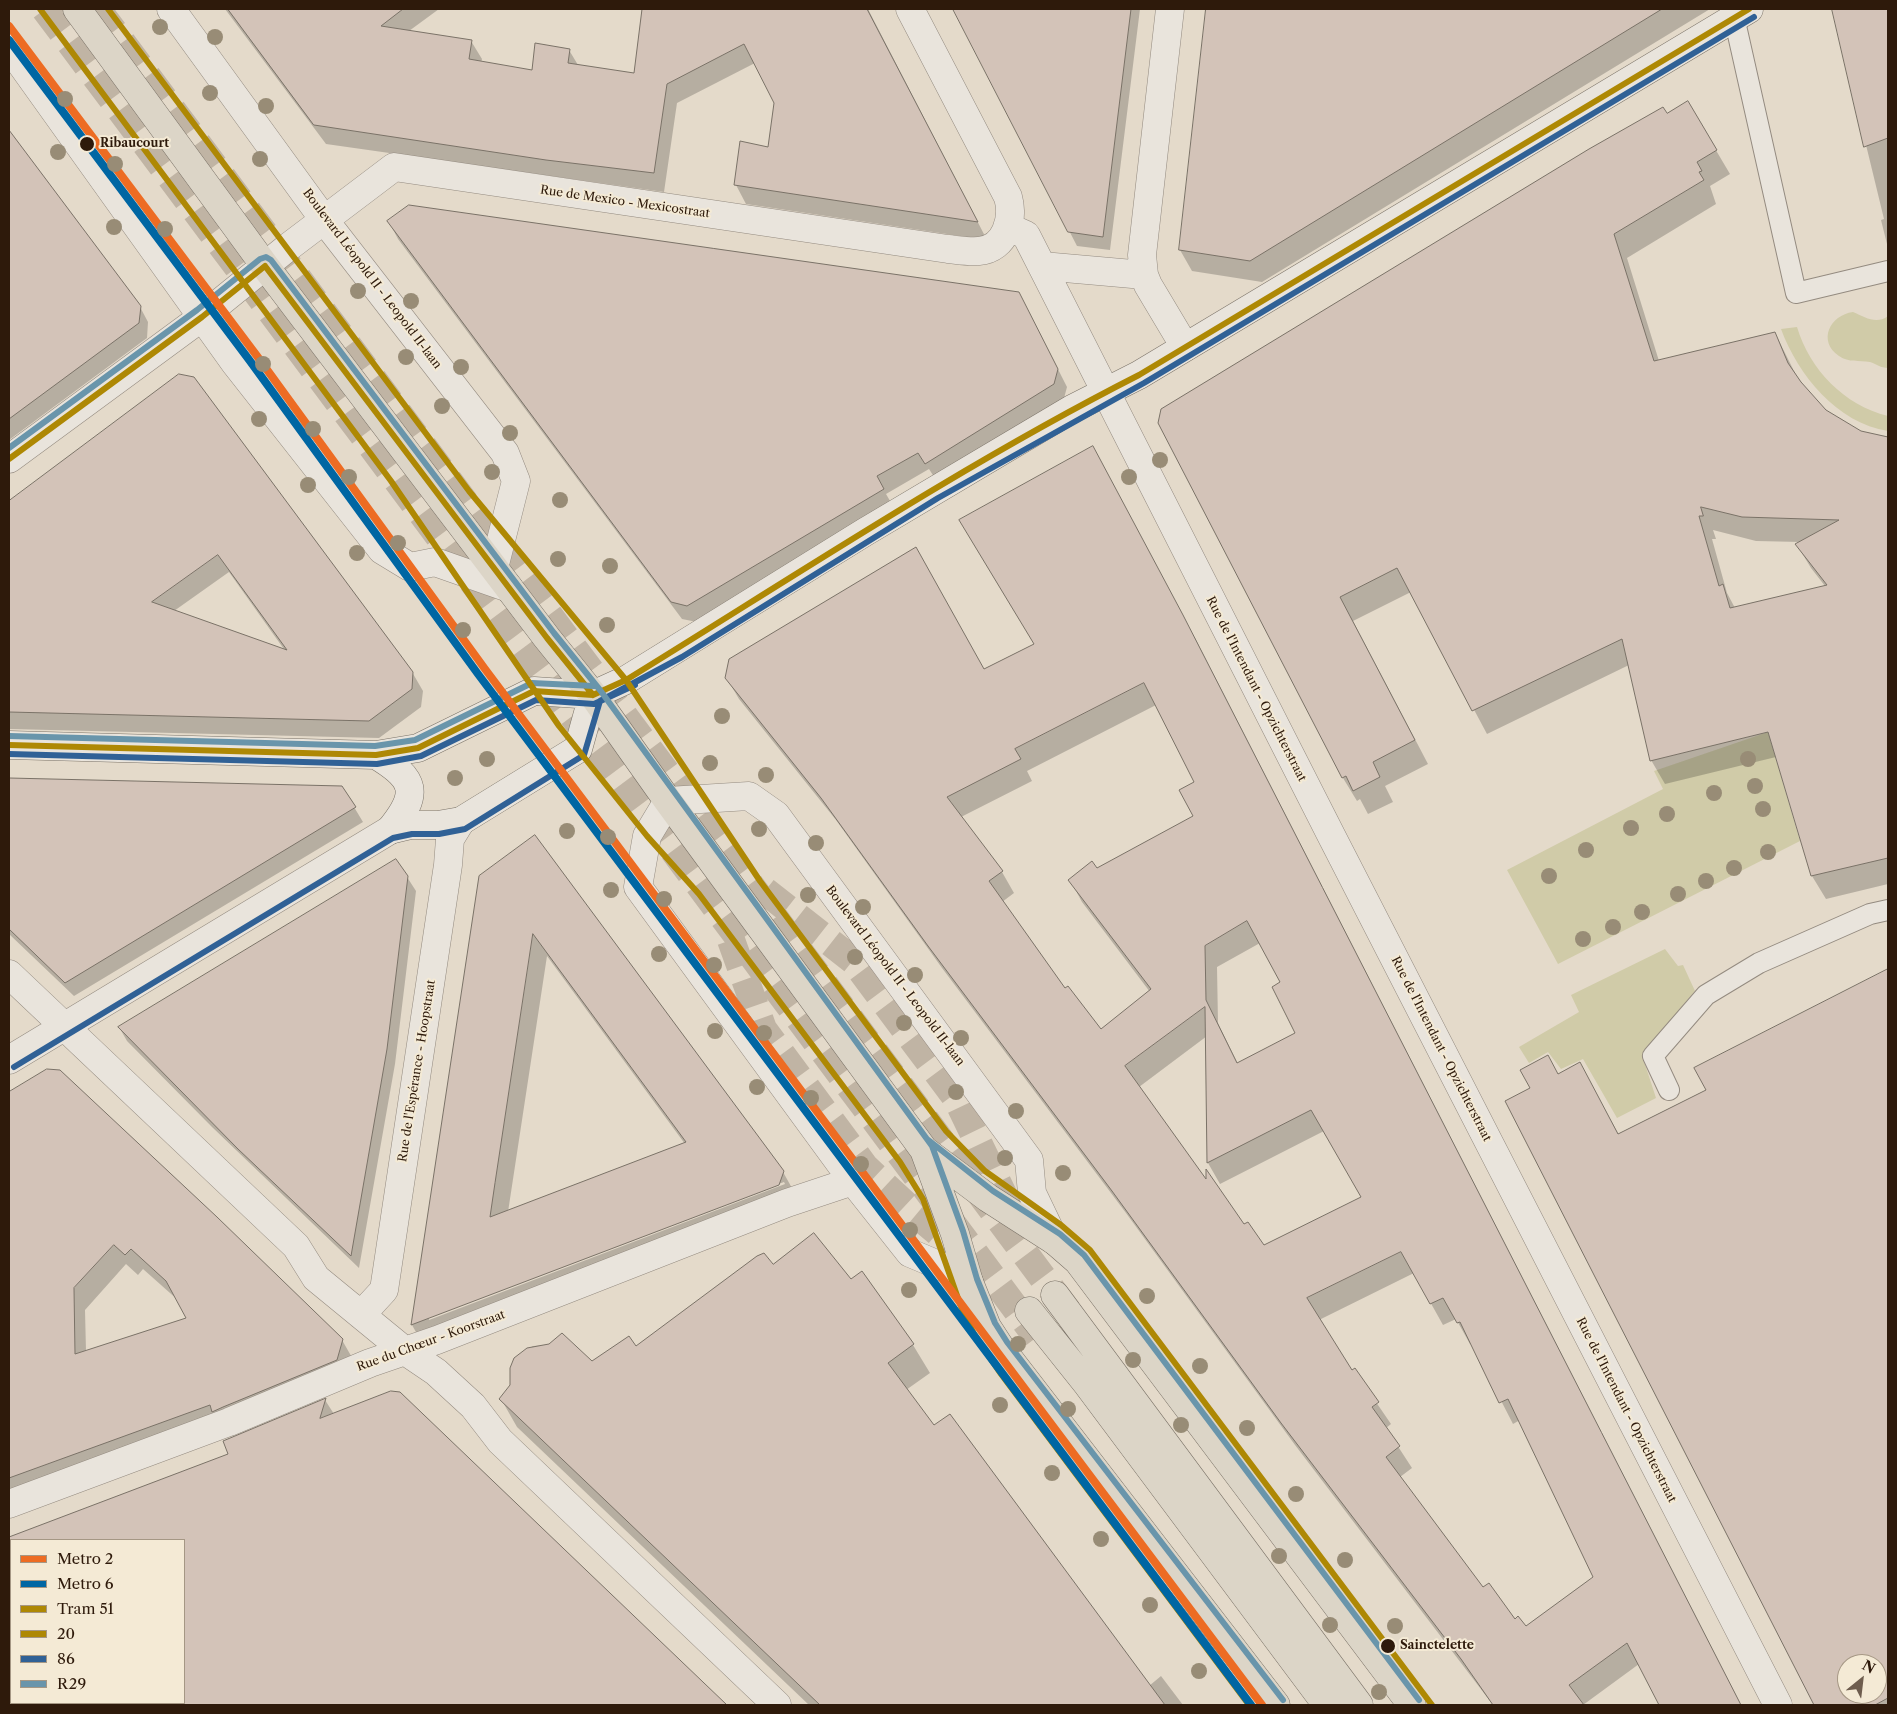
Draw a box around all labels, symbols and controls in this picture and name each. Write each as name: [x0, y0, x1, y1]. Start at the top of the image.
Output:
marker: Ribaucourt: [78, 135, 96, 153]
place label: Ribaucourt: [100, 137, 169, 151]
street label: Rue de Mexico - Mexicostraat: [539, 183, 711, 221]
street label: Boulevard Léopold II - Leopold II-laan: [300, 186, 444, 372]
street label: Rue de l'Intendant - Opzichterstraat: [1203, 594, 1309, 784]
street label: Boulevard Léopold II - Leopold II-laan: [823, 883, 967, 1069]
street label: Rue de l'Intendant - Opzichterstraat: [1388, 954, 1494, 1144]
street label: Rue de l'Espérance - Hoopstraat: [395, 979, 439, 1163]
street label: Rue du Chœur - Koorstraat: [355, 1307, 507, 1375]
street label: Rue de l'Intendant - Opzichterstraat: [1573, 1315, 1679, 1505]
legend: [10, 1539, 185, 1704]
text: Metro 2: [57, 1549, 113, 1568]
text: Metro 6: [57, 1574, 114, 1593]
text: Tram 51: [57, 1599, 114, 1618]
text: 20: [57, 1624, 75, 1643]
marker: Sainctelette: [1379, 1637, 1397, 1655]
place label: Sainctelette: [1400, 1639, 1474, 1653]
text: 86: [57, 1649, 75, 1668]
north arrow: [1837, 1654, 1887, 1704]
text: N: [1859, 1656, 1878, 1678]
text: R29: [57, 1674, 86, 1693]

